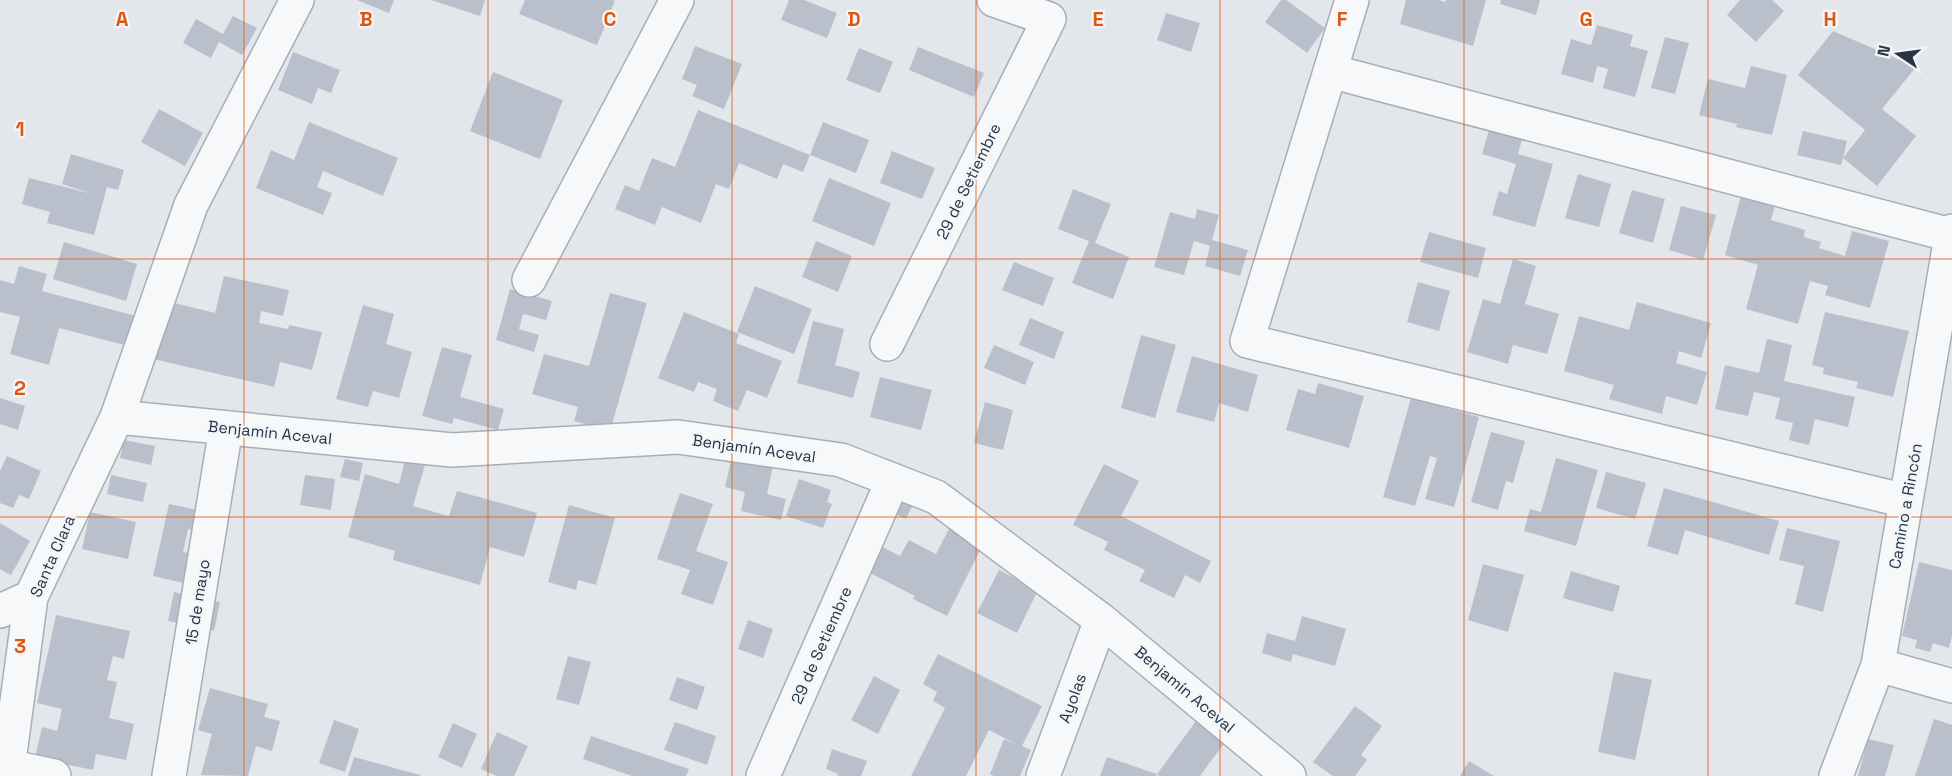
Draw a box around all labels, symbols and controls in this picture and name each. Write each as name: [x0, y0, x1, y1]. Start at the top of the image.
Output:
text: A: [116, 6, 129, 32]
text: B: [359, 6, 373, 32]
text: C: [604, 6, 617, 32]
text: D: [847, 6, 861, 32]
text: E: [1092, 6, 1104, 32]
text: F: [1337, 6, 1348, 32]
text: G: [1579, 6, 1593, 32]
text: H: [1823, 6, 1837, 32]
north arrow: [1868, 24, 1928, 84]
text: N: [1872, 43, 1895, 58]
text: 1: [15, 116, 25, 142]
street label: 29 de Setiembre: [931, 120, 1006, 243]
text: 2: [14, 375, 26, 401]
street label: Benjamín Aceval: [207, 416, 333, 449]
street label: Benjamín Aceval: [691, 429, 817, 468]
street label: Camino a Rincón: [1884, 442, 1927, 571]
street label: Santa Clara: [25, 512, 80, 600]
street label: 15 de mayo: [180, 558, 215, 647]
street label: 29 de Setiembre: [786, 583, 857, 707]
text: 3: [14, 633, 26, 659]
street label: Benjamín Aceval: [1130, 641, 1239, 738]
street label: Ayolas: [1054, 671, 1091, 726]

